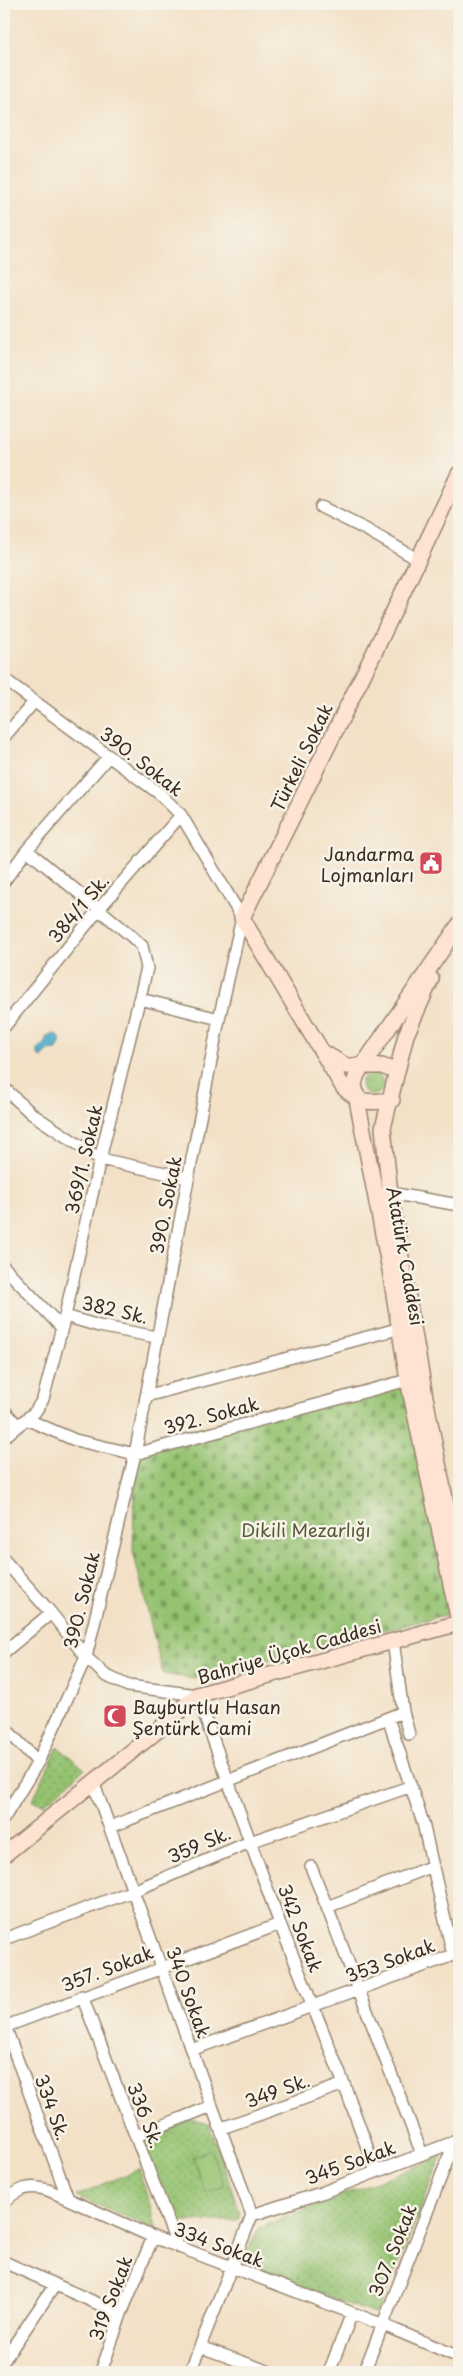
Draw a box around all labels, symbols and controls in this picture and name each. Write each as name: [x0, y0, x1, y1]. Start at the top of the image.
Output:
street label: Türkeli Sokak: [263, 698, 339, 816]
street label: 390. Sokak: [94, 720, 190, 802]
place label: Jandarma Lojmanları: [321, 840, 415, 888]
public building icon: Jandarma Lojmanları: [418, 850, 444, 876]
street label: 384/1 Sk.: [41, 868, 115, 948]
street label: 369/1. Sokak: [57, 1102, 109, 1216]
street label: 390. Sokak: [142, 1153, 188, 1257]
street label: Atatürk Caddesi: [380, 1184, 432, 1328]
street label: 382 Sk.: [79, 1288, 151, 1330]
street label: 392. Sokak: [161, 1389, 261, 1441]
park label: Dikili Mezarlığı: [241, 1516, 371, 1543]
street label: 390. Sokak: [56, 1548, 106, 1652]
street label: Bahriye Üçok Caddesi: [194, 1612, 384, 1690]
place label: Bayburtlu Hasan Şentürk Cami: [132, 1693, 281, 1741]
mosque icon: Bayburtlu Hasan Şentürk Cami: [102, 1703, 128, 1729]
street label: 359 Sk.: [163, 1819, 235, 1869]
street label: 342 Sokak: [272, 1880, 330, 1976]
street label: 353 Sokak: [341, 1931, 439, 1989]
street label: 357. Sokak: [57, 1938, 157, 1998]
street label: 340 Sokak: [160, 1943, 218, 2041]
street label: 349 Sk.: [241, 2066, 313, 2114]
street label: 334 Sk.: [29, 2070, 77, 2144]
street label: 336 Sk.: [121, 2078, 171, 2152]
street label: 345 Sokak: [301, 2133, 399, 2191]
street label: 307. Sokak: [361, 2199, 423, 2301]
street label: 334 Sokak: [170, 2214, 268, 2274]
street label: 319 Sokak: [81, 2251, 139, 2345]

